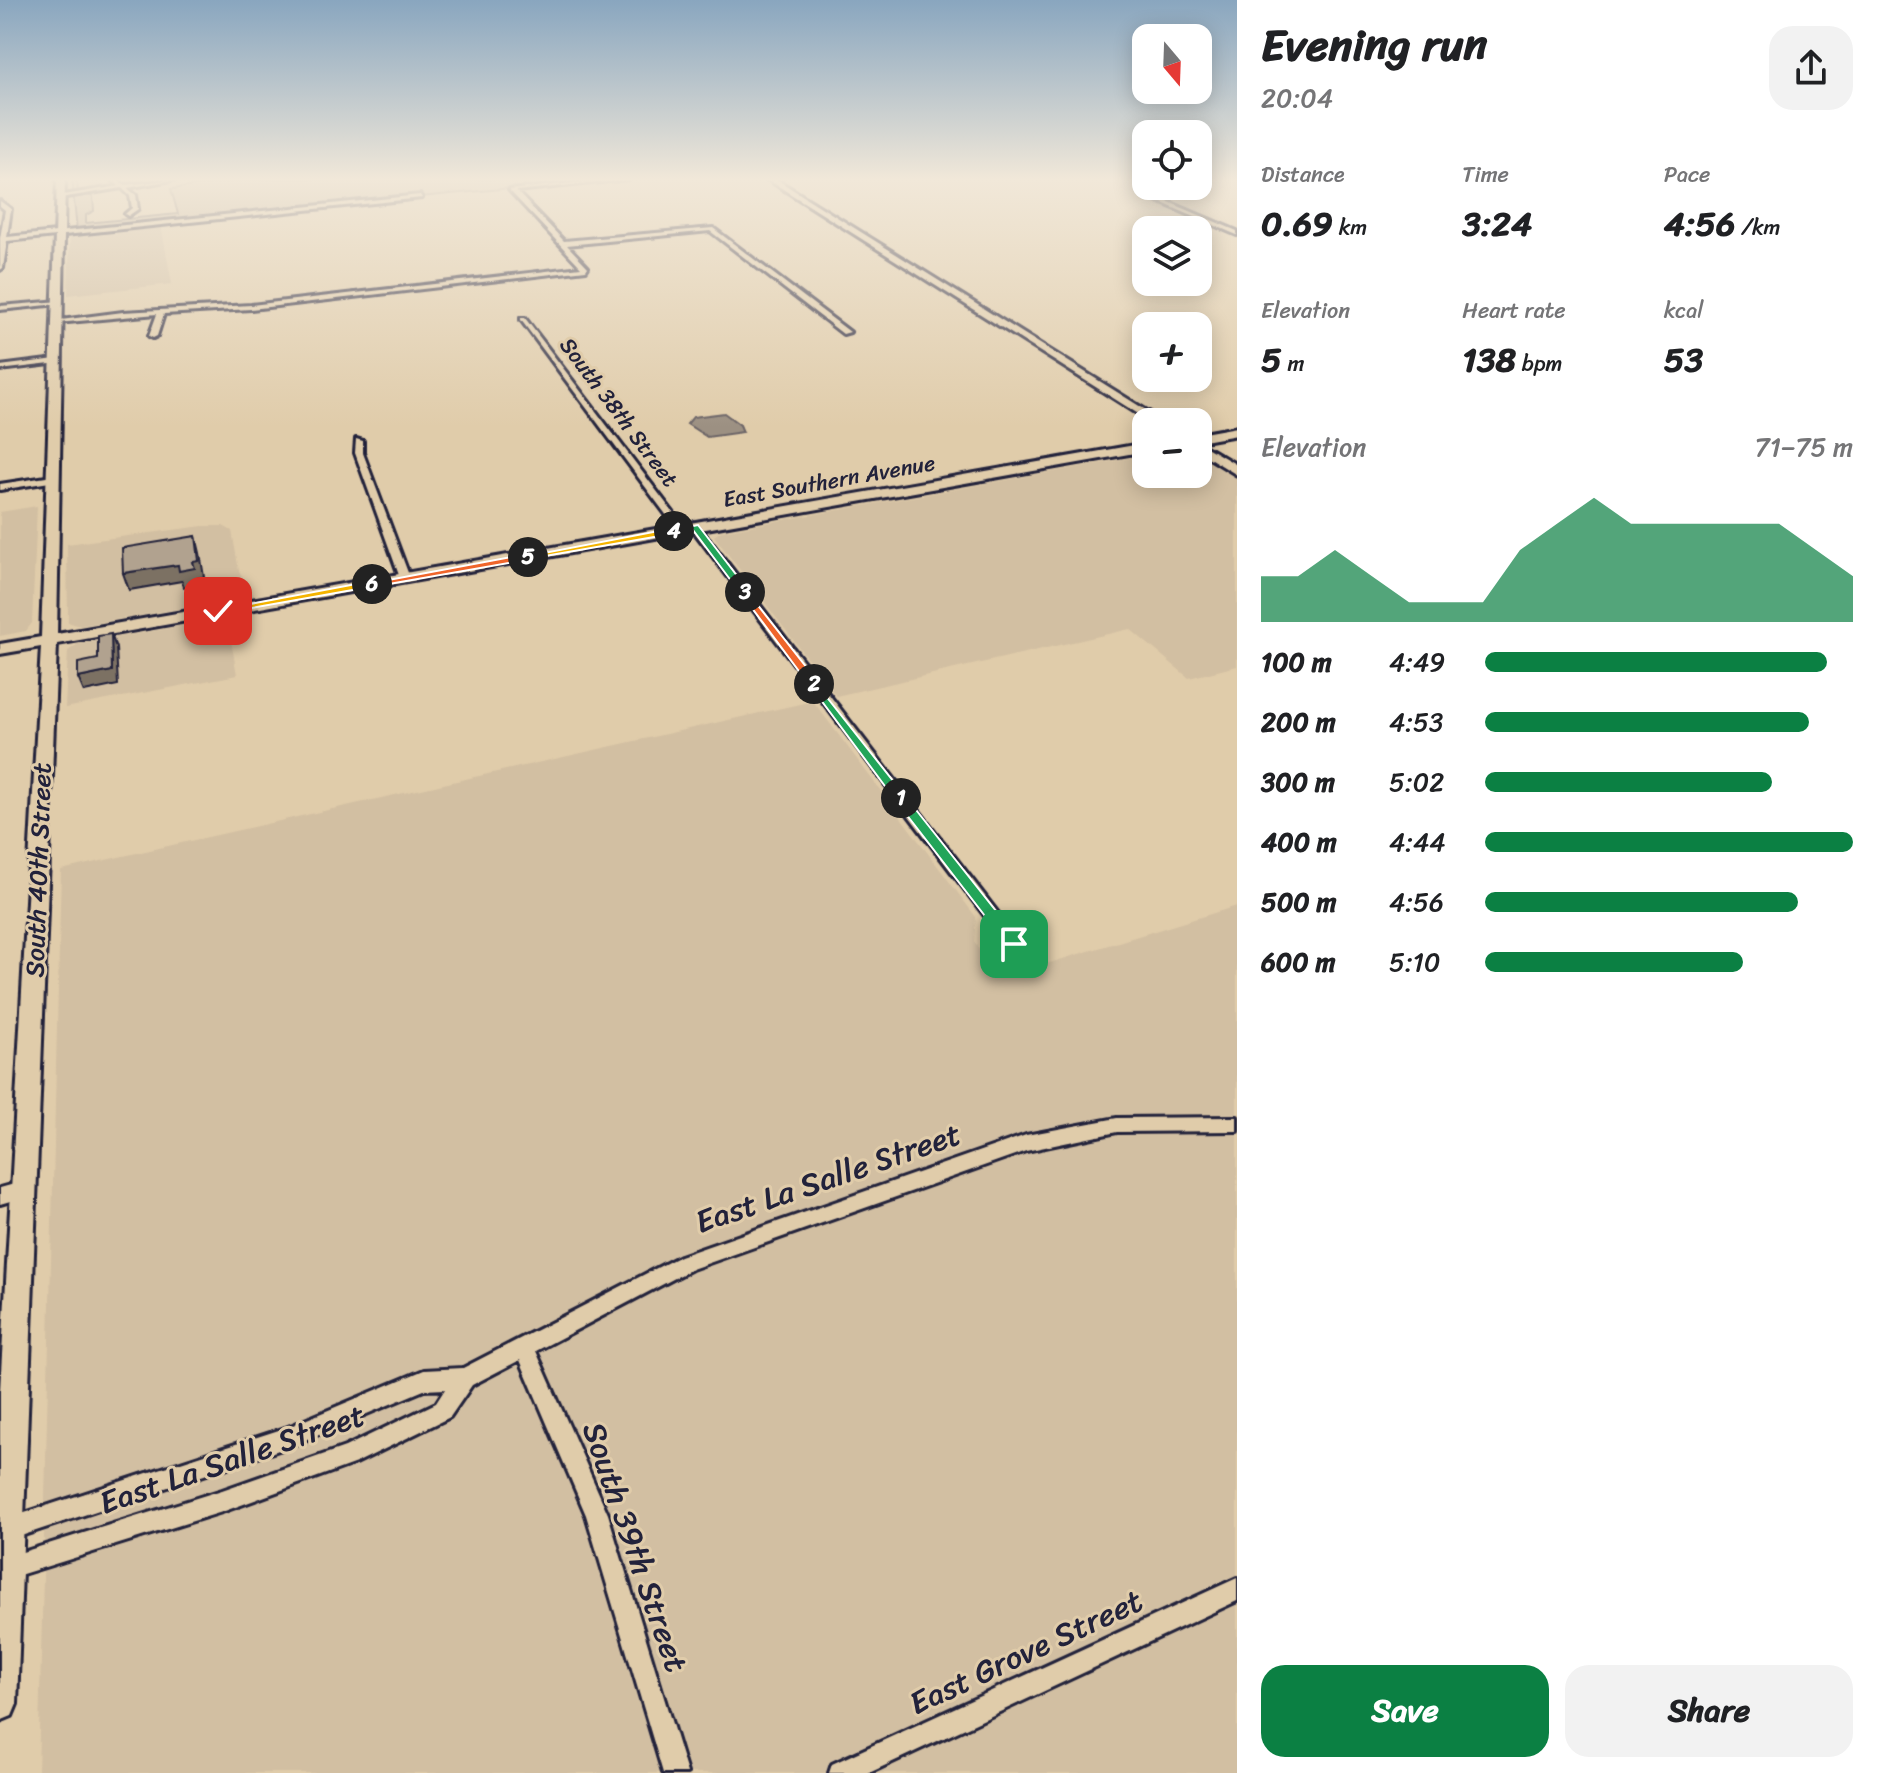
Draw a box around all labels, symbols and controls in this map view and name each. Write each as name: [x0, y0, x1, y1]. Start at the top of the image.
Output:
text: Evening run: [1261, 6, 1487, 84]
north arrow: [1132, 24, 1212, 104]
map controls: [1132, 24, 1212, 488]
button: share: [1769, 26, 1853, 110]
text: 20:04: [1261, 75, 1333, 121]
button: locate: [1132, 120, 1212, 200]
text: Distance: [1261, 155, 1345, 194]
text: Time: [1462, 155, 1509, 194]
text: Pace: [1664, 155, 1710, 194]
text: 0.69: [1261, 194, 1333, 254]
text: 3:24: [1462, 194, 1532, 254]
text: 4:56: [1664, 194, 1735, 254]
text: km: [1333, 208, 1367, 247]
text: /km: [1735, 208, 1780, 247]
button: layers: [1132, 216, 1212, 296]
text: Elevation: [1261, 291, 1350, 330]
text: Heart rate: [1462, 291, 1566, 330]
text: kcal: [1664, 291, 1704, 330]
button: +: [1132, 312, 1212, 392]
street label: South 38th Street: [549, 328, 689, 496]
text: 5: [1261, 330, 1282, 390]
text: 138: [1462, 330, 1516, 390]
text: 53: [1664, 330, 1703, 390]
text: m: [1282, 344, 1304, 383]
text: bpm: [1516, 344, 1562, 383]
button: −: [1132, 408, 1212, 488]
text: Elevation: [1261, 424, 1366, 470]
text: 71–75 m: [1755, 424, 1853, 470]
street label: East Southern Avenue: [720, 443, 938, 519]
pin: 4: [654, 511, 694, 551]
text: 4: [667, 511, 681, 550]
pin: 5: [508, 537, 548, 577]
text: 5: [521, 537, 535, 576]
pin: 6: [352, 564, 392, 604]
text: 6: [366, 564, 378, 603]
pin: 3: [725, 572, 765, 612]
text: 3: [739, 572, 751, 611]
pin: [184, 577, 252, 645]
icon: check: [196, 589, 240, 633]
text: 100 m: [1261, 639, 1332, 685]
text: 4:49: [1389, 639, 1445, 685]
pin: 2: [794, 664, 834, 704]
text: 2: [808, 664, 820, 703]
text: 200 m: [1261, 699, 1336, 745]
text: 4:53: [1389, 699, 1443, 745]
text: 300 m: [1261, 759, 1335, 805]
text: 5:02: [1389, 759, 1444, 805]
street label: South 40th Street: [11, 762, 65, 978]
pin: 1: [881, 778, 921, 818]
text: 1: [896, 778, 906, 817]
text: 400 m: [1261, 819, 1337, 865]
text: 4:44: [1389, 819, 1446, 865]
text: 500 m: [1261, 879, 1336, 925]
text: 4:56: [1389, 879, 1444, 925]
pin: [980, 910, 1048, 978]
icon: arrive: [992, 922, 1036, 966]
text: 600 m: [1261, 939, 1335, 985]
text: 5:10: [1389, 939, 1440, 985]
street label: East La Salle Street: [687, 1106, 969, 1250]
street label: East La Salle Street: [91, 1387, 373, 1531]
street label: South 39th Street: [565, 1414, 705, 1680]
street label: East Grove Street: [899, 1573, 1153, 1731]
button: Save: [1261, 1665, 1549, 1757]
button: Share: [1565, 1665, 1853, 1757]

